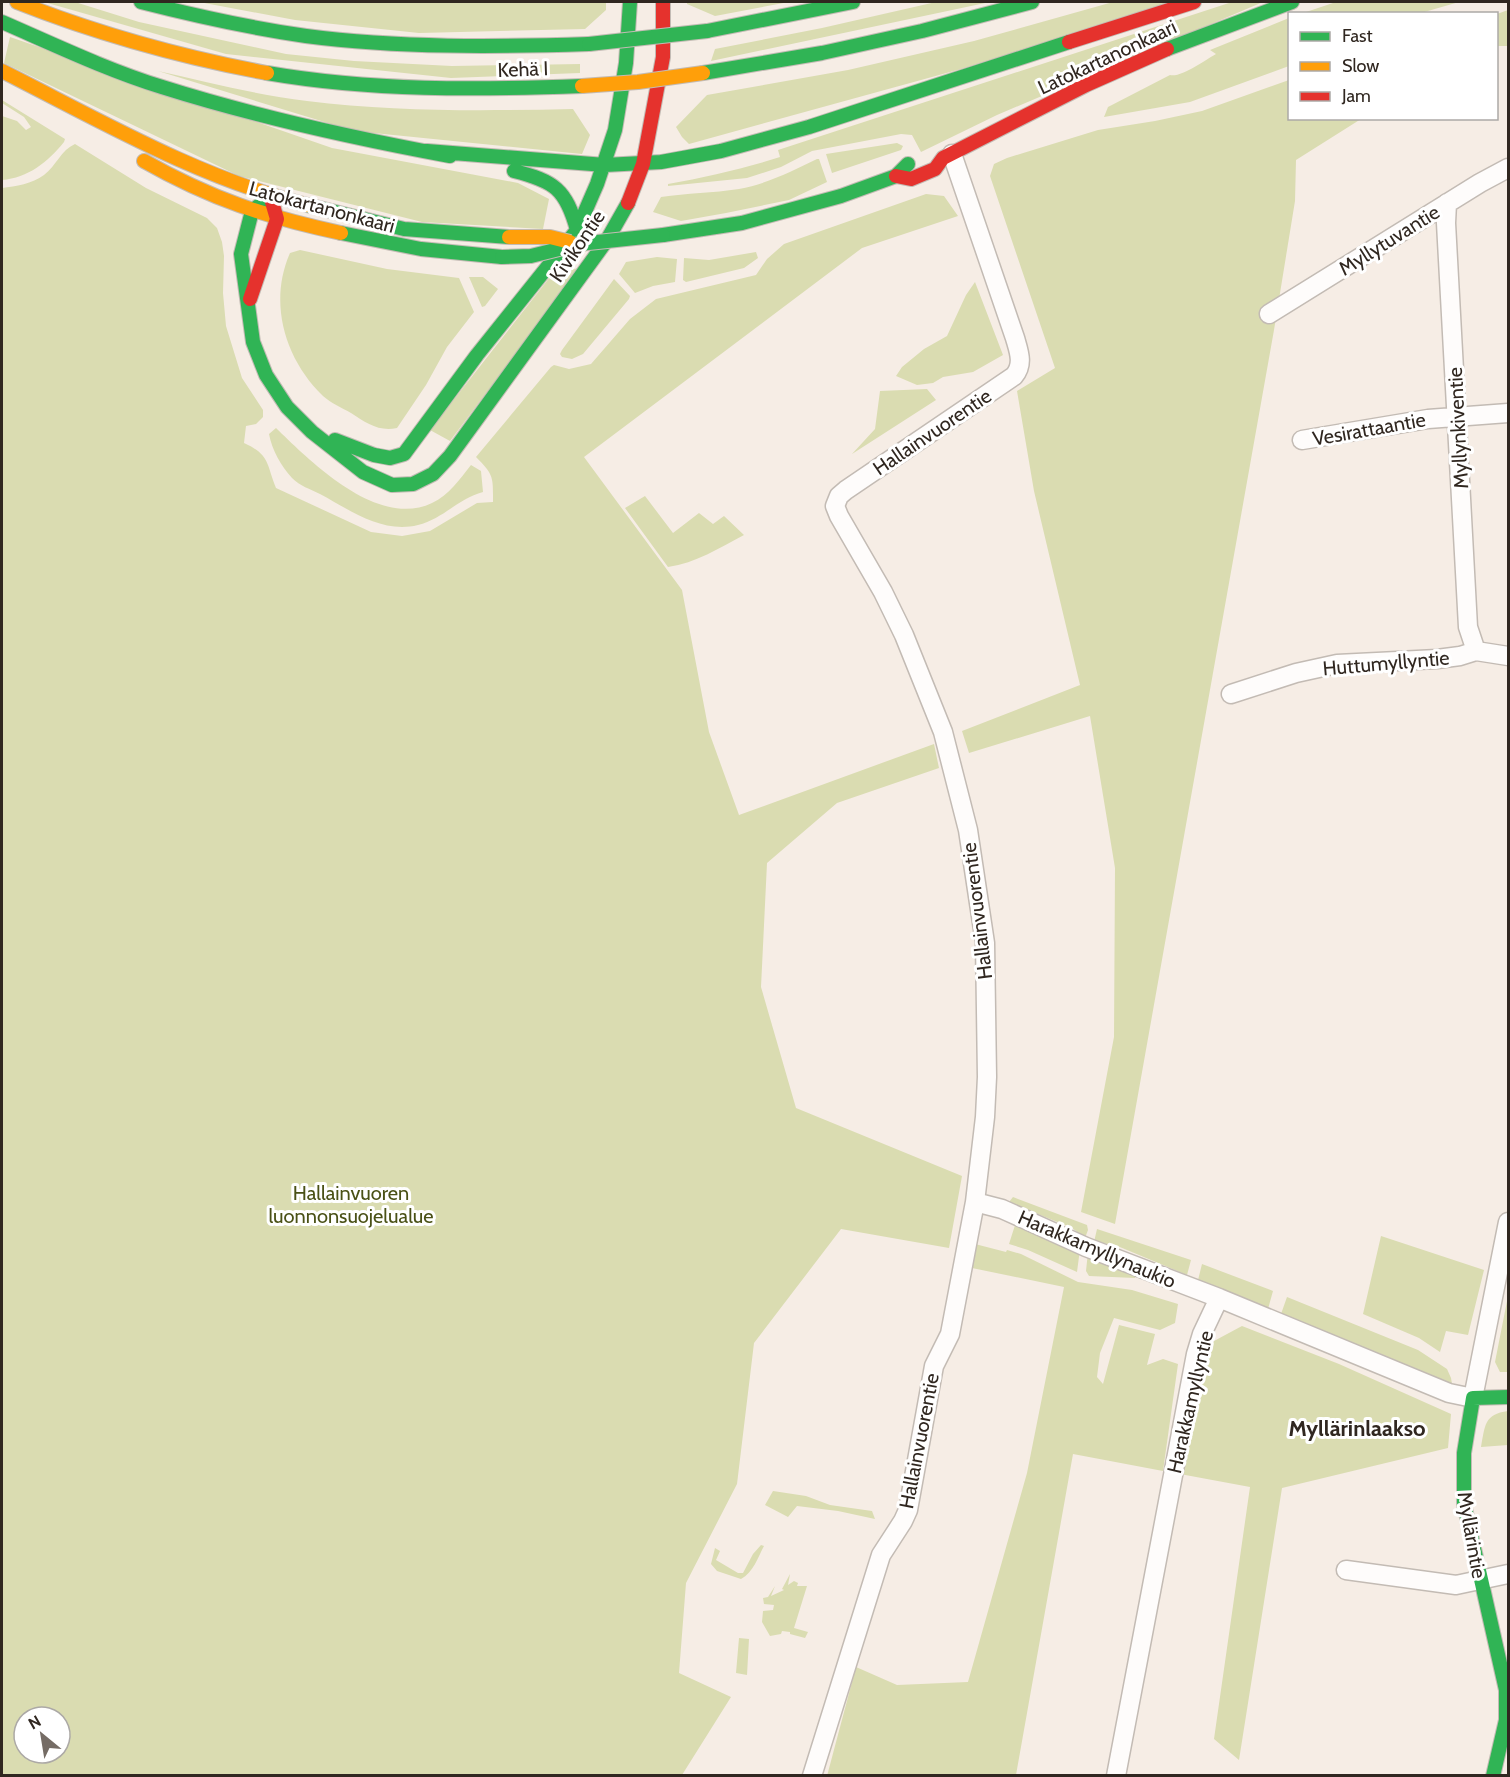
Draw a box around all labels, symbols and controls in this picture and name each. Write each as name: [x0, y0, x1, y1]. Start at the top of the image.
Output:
legend: [1288, 12, 1498, 120]
street label: Latokartanonkaari: [1034, 14, 1180, 100]
text: Fast: [1342, 25, 1373, 47]
text: Slow: [1342, 55, 1379, 77]
street label: Kehä I: [497, 56, 549, 82]
text: Jam: [1341, 85, 1371, 107]
street label: Latokartanonkaari: [246, 176, 398, 238]
street label: Myllytuvantie: [1334, 200, 1444, 280]
street label: Kivikontie: [544, 205, 610, 287]
street label: Myllynkiventie: [1443, 367, 1473, 489]
street label: Hallainvuorentie: [868, 384, 996, 480]
street label: Vesirattaantie: [1311, 407, 1427, 451]
street label: Huttumyllyntie: [1322, 645, 1450, 681]
street label: Hallainvuorentie: [957, 841, 997, 981]
park label: Hallainvuoren luonnonsuojelualue: [268, 1181, 434, 1228]
street label: Harakkamyllynaukio: [1015, 1205, 1179, 1293]
street label: Harakkamyllyntie: [1162, 1328, 1218, 1476]
street label: Hallainvuorentie: [894, 1371, 944, 1511]
district label: Myllärinlaakso: [1288, 1415, 1426, 1442]
street label: Myllärintie: [1453, 1490, 1491, 1580]
north arrow: [12, 1705, 72, 1765]
text: N: [25, 1711, 44, 1733]

